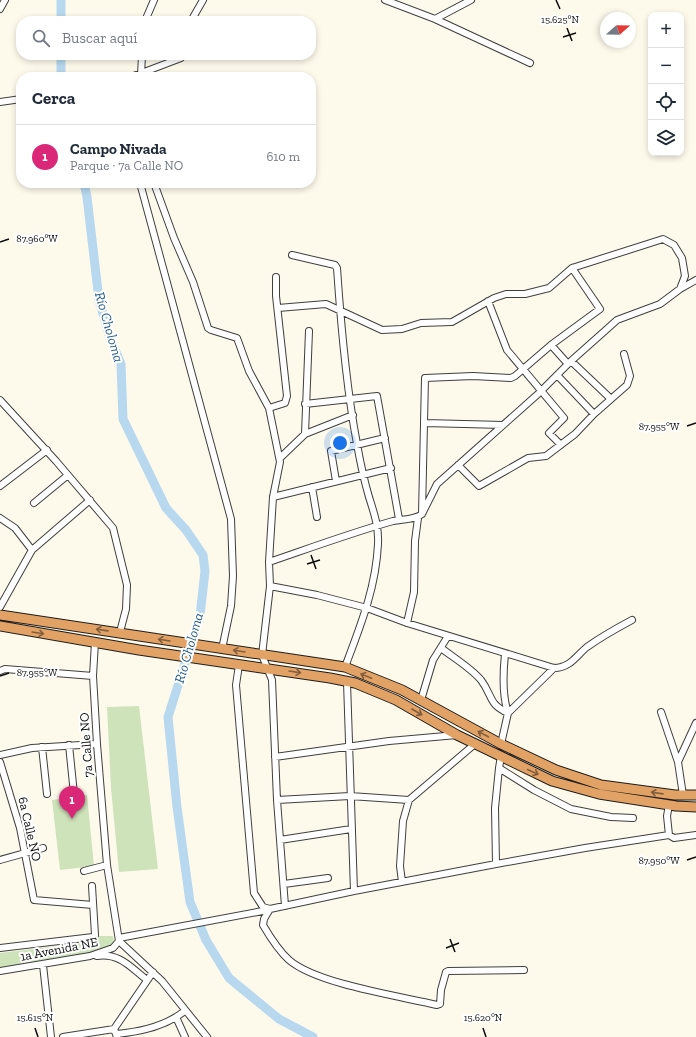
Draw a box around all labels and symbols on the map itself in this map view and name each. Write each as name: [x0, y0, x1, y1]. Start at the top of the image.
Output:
north arrow: [600, 12, 636, 48]
text: 15.625°N: [541, 14, 580, 26]
text: 87.960°W: [16, 233, 58, 245]
water label: Río Choloma: [91, 290, 127, 364]
text: 87.955°W: [639, 421, 680, 433]
your location: [330, 433, 350, 453]
water label: Río Choloma: [171, 611, 207, 685]
one-way arrow: [96, 626, 109, 634]
one-way arrow: [32, 629, 45, 637]
one-way arrow: [158, 636, 171, 644]
one-way arrow: [233, 647, 246, 655]
text: 87.955°W: [17, 667, 58, 679]
one-way arrow: [288, 668, 301, 676]
one-way arrow: [361, 671, 373, 679]
one-way arrow: [411, 708, 423, 716]
street label: 7a Calle NO: [76, 712, 96, 778]
one-way arrow: [477, 729, 489, 737]
one-way arrow: [526, 769, 538, 776]
pin: 1: [59, 786, 85, 819]
one-way arrow: [651, 789, 664, 796]
street label: 6a Calle NO: [15, 795, 45, 863]
text: 87.950°W: [638, 855, 680, 867]
street label: 1a Avenida NE: [19, 934, 99, 964]
text: 15.615°N: [17, 1012, 54, 1024]
text: 15.620°N: [464, 1012, 503, 1024]

